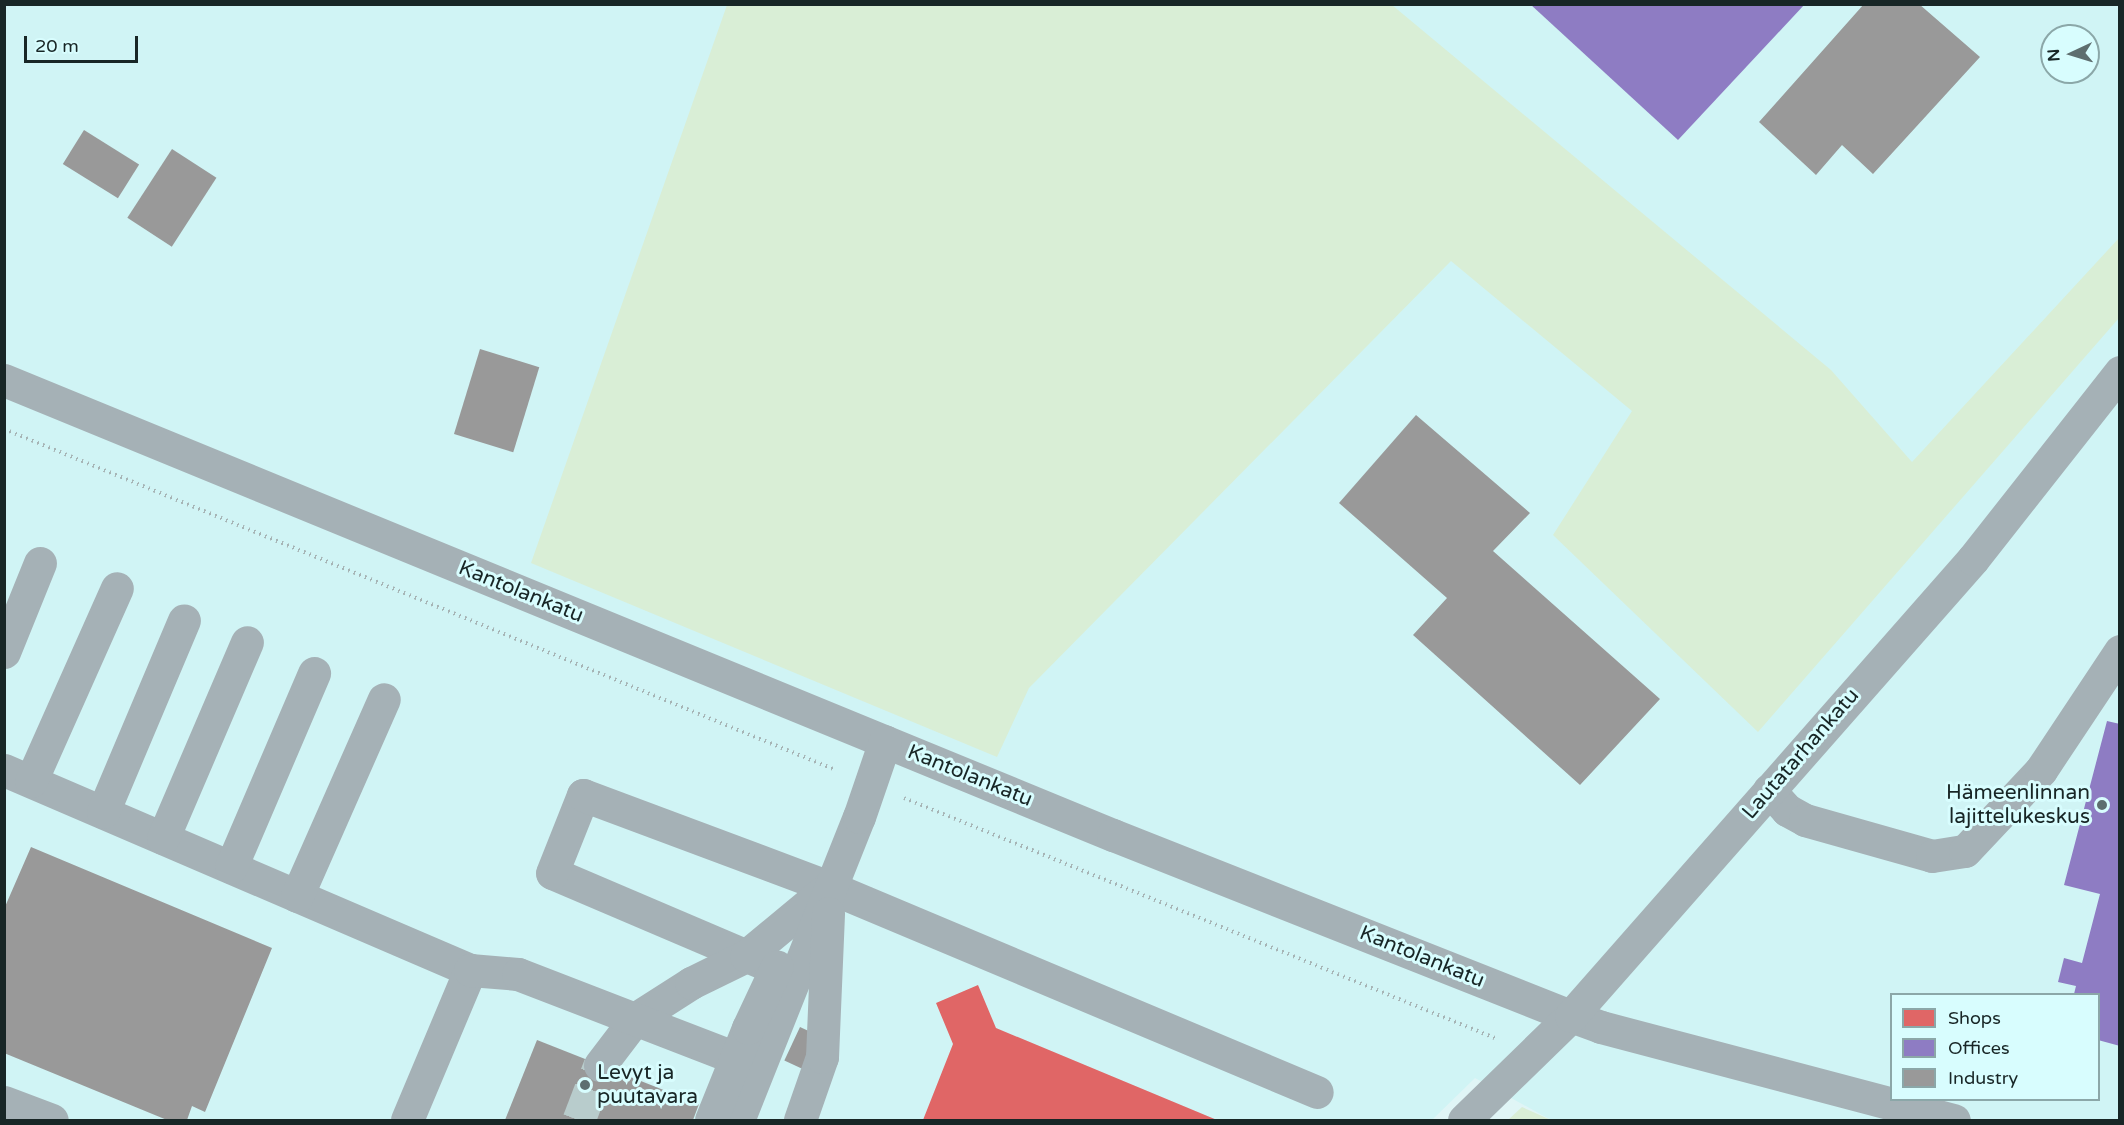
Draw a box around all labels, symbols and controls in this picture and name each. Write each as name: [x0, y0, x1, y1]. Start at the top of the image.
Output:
scale bar: [27, 24, 141, 62]
north arrow: [2040, 24, 2100, 84]
text: 20 m: [35, 35, 79, 57]
text: N: [2044, 48, 2064, 62]
street label: Kantolankatu: [455, 556, 587, 628]
street label: Lautatarhankatu: [1737, 683, 1865, 825]
street label: Kantolankatu: [904, 740, 1036, 812]
place label: Hämeenlinnan lajittelukeskus: [1946, 780, 2090, 830]
marker: Hämeenlinnan lajittelukeskus: [2095, 798, 2109, 812]
street label: Kantolankatu: [1356, 921, 1488, 993]
legend: [1890, 993, 2100, 1101]
text: Shops: [1948, 1007, 2001, 1029]
text: Offices: [1948, 1037, 2010, 1059]
place label: Levyt ja puutavara: [597, 1060, 698, 1110]
text: Industry: [1948, 1067, 2018, 1089]
marker: Levyt ja puutavara: [578, 1078, 592, 1092]

